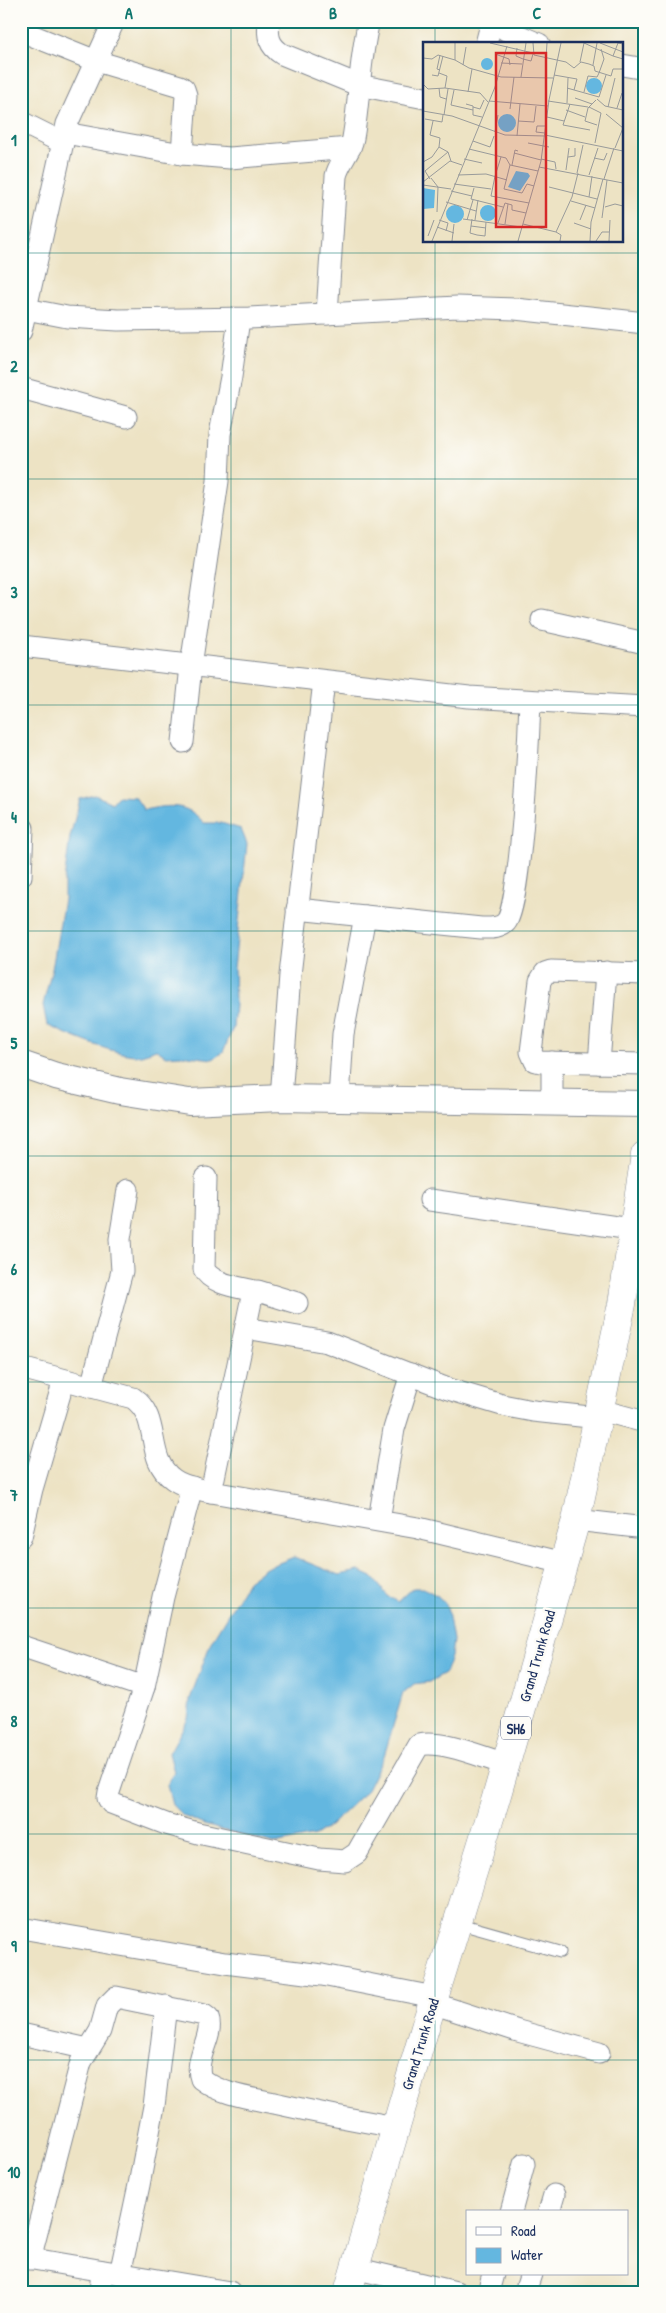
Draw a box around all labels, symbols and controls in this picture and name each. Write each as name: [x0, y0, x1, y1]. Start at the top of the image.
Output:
text: A: [125, 2, 133, 24]
text: B: [329, 2, 337, 24]
text: C: [533, 2, 542, 24]
inset map: [423, 42, 624, 242]
text: 1: [11, 129, 17, 151]
text: 2: [10, 355, 18, 377]
text: 3: [10, 581, 18, 603]
text: 4: [11, 806, 17, 828]
text: 5: [11, 1032, 18, 1054]
text: 6: [11, 1258, 18, 1280]
text: 7: [9, 1484, 18, 1506]
street label: Grand Trunk Road: [514, 1607, 560, 1704]
text: 8: [11, 1710, 18, 1732]
road number: SH6: [501, 1716, 531, 1740]
text: 9: [11, 1935, 17, 1957]
street label: Grand Trunk Road: [396, 1995, 444, 2092]
text: 10: [8, 2161, 20, 2183]
legend: [466, 2210, 628, 2276]
text: Road: [511, 2220, 536, 2241]
text: Water: [511, 2244, 543, 2265]

